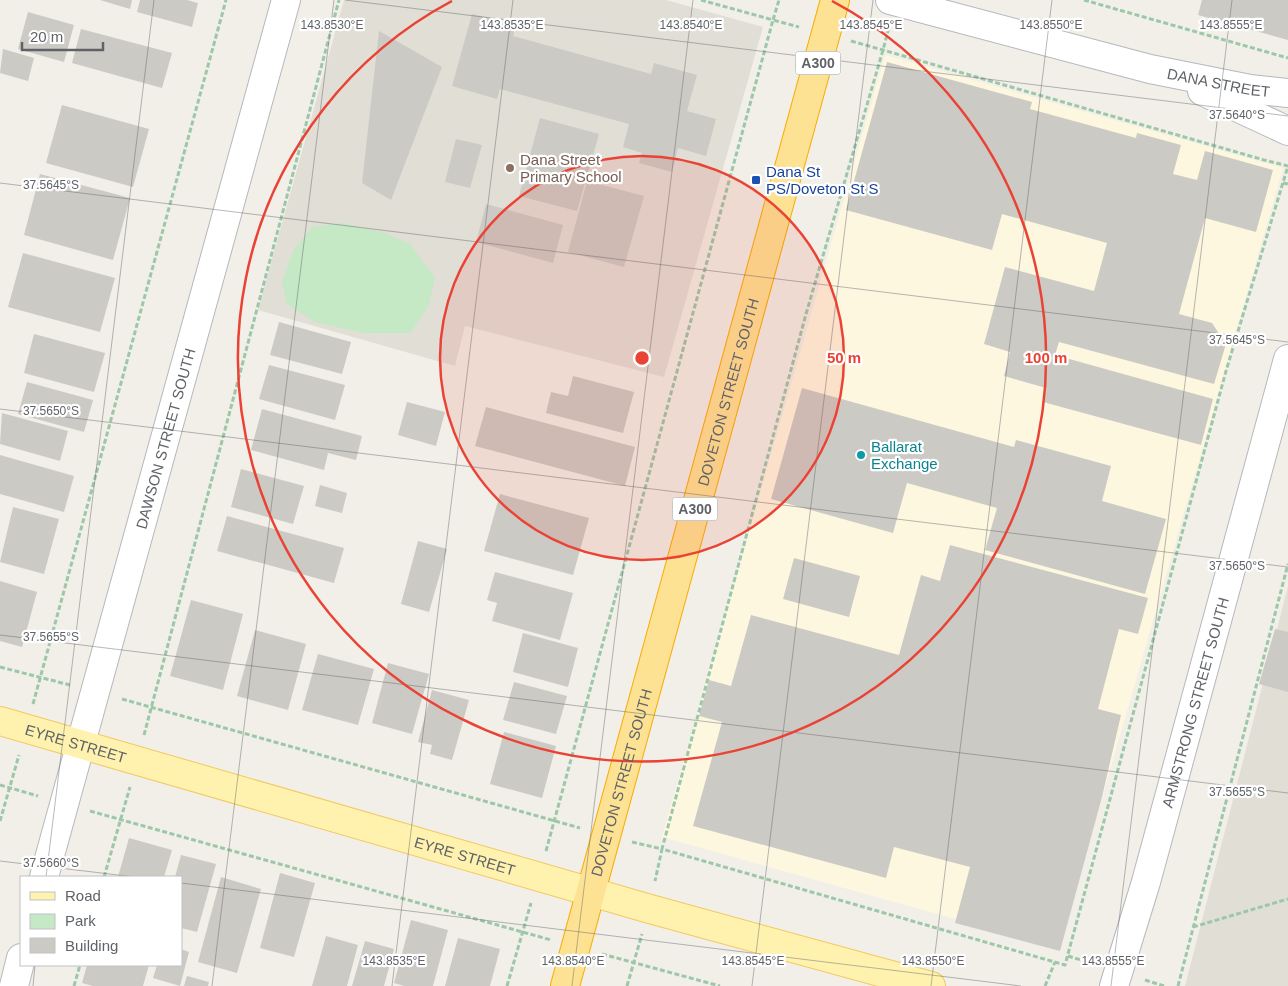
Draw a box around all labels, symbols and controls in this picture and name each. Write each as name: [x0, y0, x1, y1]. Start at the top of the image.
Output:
text: 143.8530°E: [301, 18, 363, 32]
text: 143.8535°E: [481, 18, 543, 32]
text: 143.8540°E: [660, 18, 722, 32]
text: 143.8545°E: [840, 18, 902, 32]
text: 143.8550°E: [1020, 18, 1082, 32]
text: 143.8555°E: [1200, 18, 1262, 32]
scale bar: [22, 20, 104, 52]
text: 20 m: [30, 28, 63, 45]
road number: A300: [796, 52, 840, 74]
street label: DANA STREET: [1166, 64, 1271, 100]
text: 37.5640°S: [1209, 108, 1265, 122]
place label: Dana Street Primary School: [520, 151, 622, 185]
marker: Dana Street Primary School: [504, 162, 516, 174]
place label: Dana St PS/Doveton St S: [766, 163, 879, 197]
marker: Dana St PS/Doveton St S: [750, 174, 762, 186]
text: 37.5645°S: [23, 178, 79, 192]
street label: DOVETON STREET SOUTH: [694, 296, 761, 488]
text: 37.5645°S: [1209, 333, 1265, 347]
street label: DAWSON STREET SOUTH: [132, 346, 198, 531]
centre of rings: [633, 349, 651, 367]
text: 50 m: [827, 349, 861, 366]
text: 100 m: [1025, 349, 1067, 366]
text: 37.5650°S: [23, 404, 79, 418]
place label: Ballarat Exchange: [871, 438, 938, 472]
marker: Ballarat Exchange: [855, 449, 867, 461]
road number: A300: [672, 498, 718, 520]
text: 37.5650°S: [1209, 559, 1265, 573]
street label: ARMSTRONG STREET SOUTH: [1158, 595, 1231, 809]
text: 37.5655°S: [23, 630, 79, 644]
street label: DOVETON STREET SOUTH: [587, 687, 655, 878]
street label: EYRE STREET: [23, 720, 128, 766]
text: 37.5655°S: [1209, 785, 1265, 799]
street label: EYRE STREET: [412, 833, 517, 878]
text: 37.5660°S: [23, 856, 79, 870]
legend: [20, 876, 182, 966]
text: Road: [65, 887, 101, 904]
text: Park: [65, 912, 96, 929]
text: Building: [65, 937, 118, 954]
text: 143.8535°E: [363, 954, 425, 968]
text: 143.8540°E: [542, 954, 604, 968]
text: 143.8545°E: [722, 954, 784, 968]
text: 143.8550°E: [902, 954, 964, 968]
text: 143.8555°E: [1082, 954, 1144, 968]

